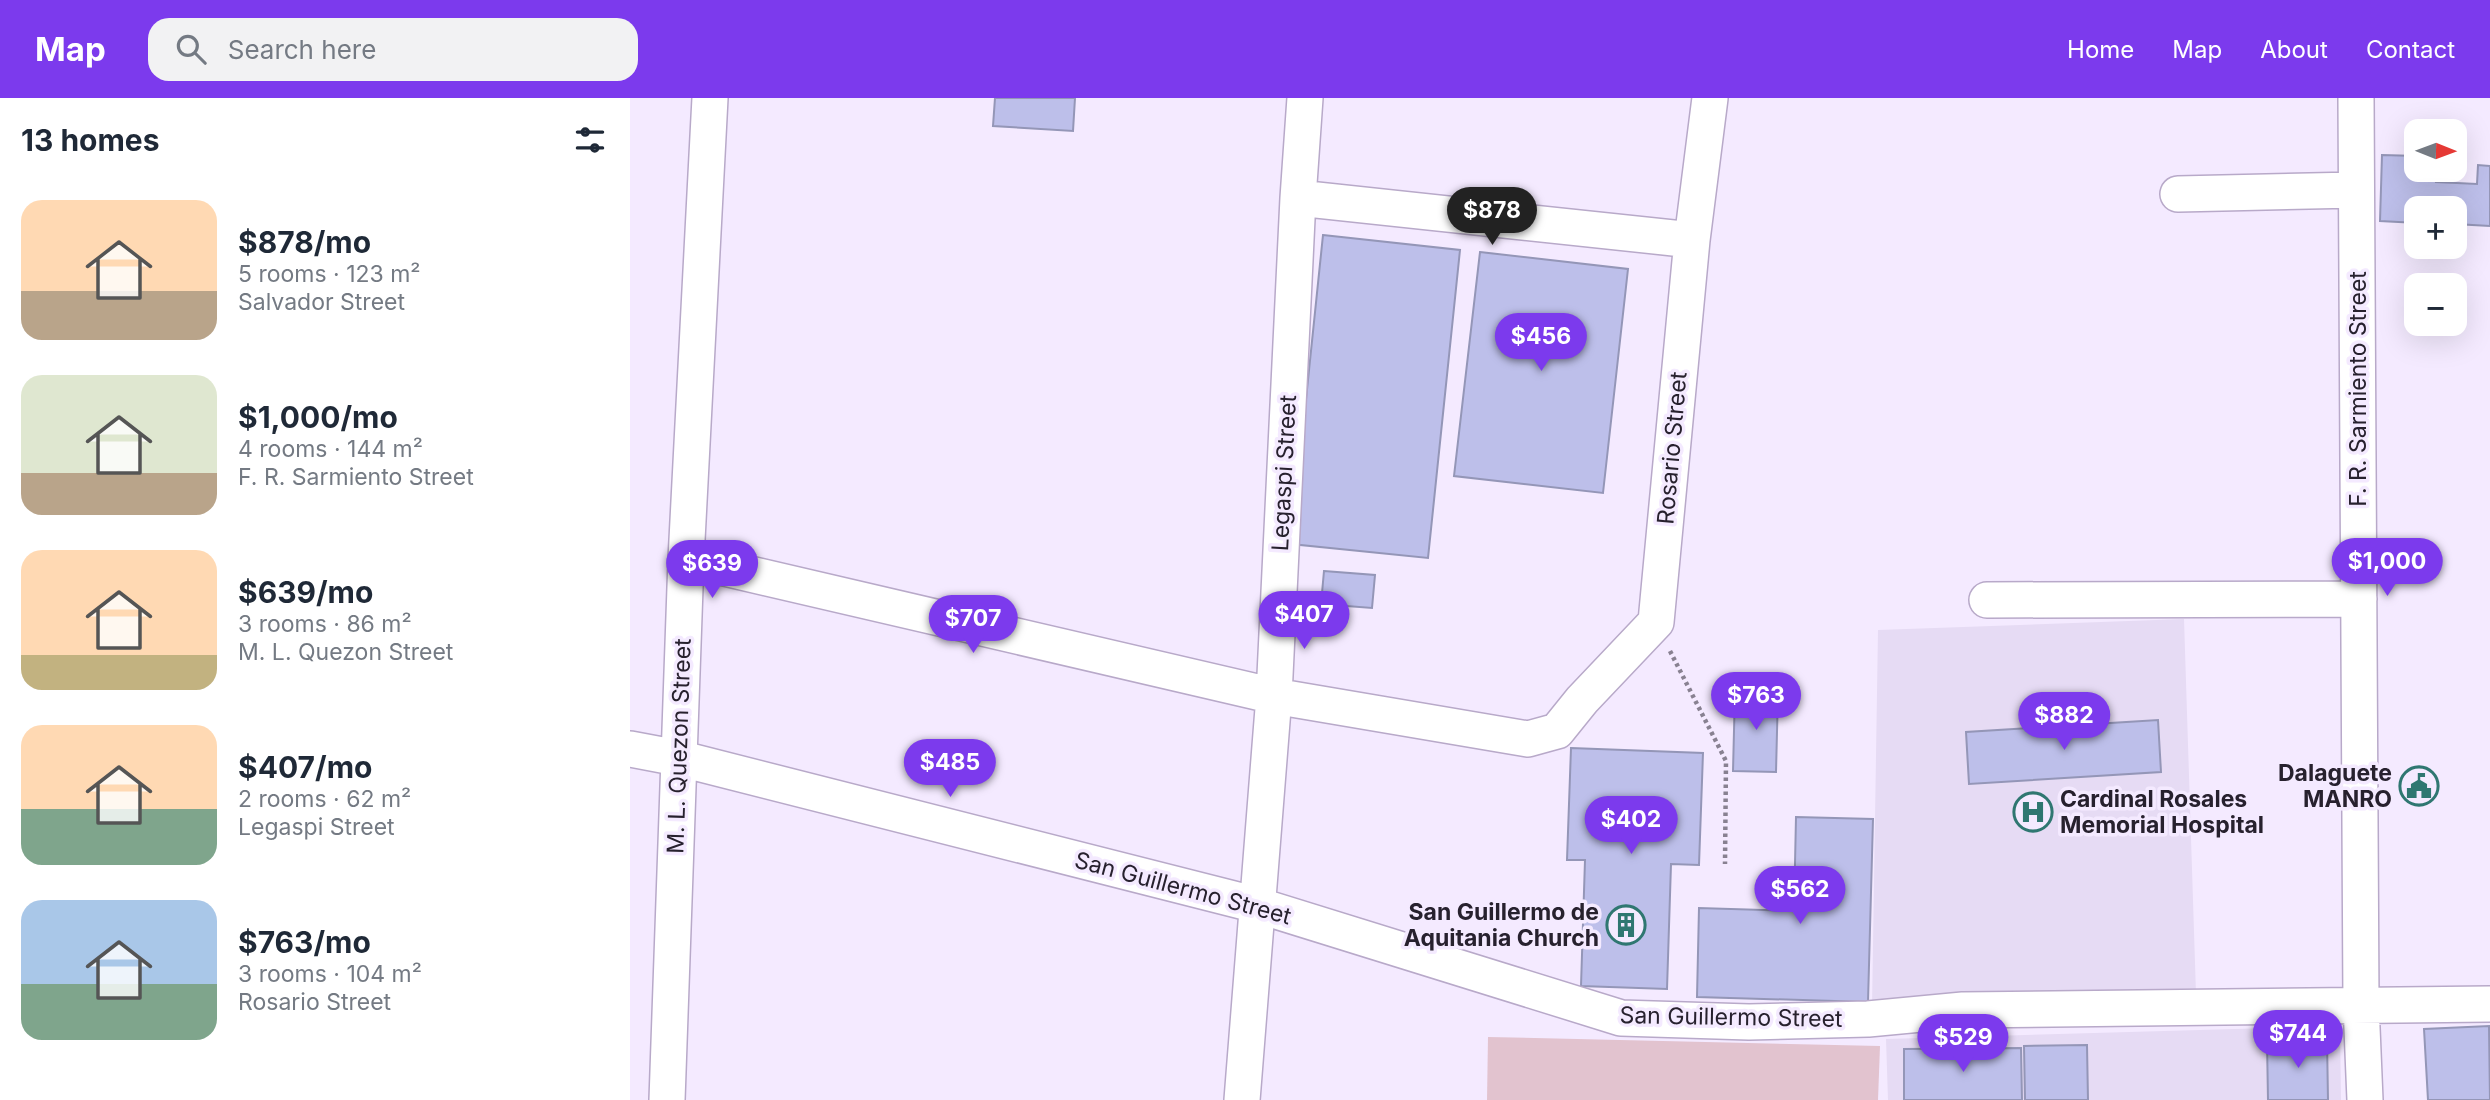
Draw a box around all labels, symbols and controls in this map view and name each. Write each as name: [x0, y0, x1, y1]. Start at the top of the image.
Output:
search box: [148, 18, 638, 81]
text: Map: [35, 29, 106, 69]
icon: search: [172, 30, 210, 68]
text: Search here: [228, 34, 376, 65]
text: Home: [2067, 35, 2134, 64]
text: Map: [2172, 35, 2222, 64]
text: About: [2260, 35, 2328, 64]
text: Contact: [2366, 35, 2455, 64]
north arrow: [2404, 119, 2468, 182]
map controls: [2404, 119, 2467, 336]
icon: filters: [571, 121, 609, 159]
text: 13 homes: [21, 122, 160, 158]
pin: $878: [1451, 188, 1533, 247]
text: $878: [1463, 196, 1521, 224]
button: +: [2404, 196, 2467, 259]
text: $878/mo: [238, 224, 371, 260]
icon: home: [77, 228, 161, 312]
text: 5 rooms · 123 m²: [238, 260, 421, 288]
street label: F. R. Sarmiento Street: [2344, 271, 2372, 507]
button: −: [2404, 273, 2467, 336]
text: Salvador Street: [238, 288, 405, 316]
pin: $456: [1500, 314, 1582, 373]
text: $456: [1511, 322, 1571, 350]
street label: Rosario Street: [1651, 370, 1693, 525]
street label: Legaspi Street: [1266, 394, 1302, 552]
text: $1,000/mo: [238, 399, 398, 435]
icon: home: [77, 403, 161, 487]
text: 4 rooms · 144 m²: [238, 435, 423, 463]
text: F. R. Sarmiento Street: [238, 463, 474, 491]
pin: $1,000: [2330, 538, 2444, 598]
pin: $639: [671, 540, 753, 600]
text: $1,000: [2348, 547, 2426, 575]
text: $639: [682, 549, 742, 577]
text: $639/mo: [238, 574, 373, 610]
icon: home: [77, 578, 161, 662]
pin: $407: [1263, 592, 1345, 651]
pin: $707: [932, 596, 1014, 655]
text: $407: [1274, 600, 1334, 628]
text: $707: [945, 604, 1001, 632]
text: 3 rooms · 86 m²: [238, 610, 412, 638]
street label: M. L. Quezon Street: [661, 637, 697, 854]
text: M. L. Quezon Street: [238, 638, 453, 666]
pin: $763: [1715, 672, 1797, 732]
text: $763: [1727, 681, 1785, 709]
pin: $882: [2023, 692, 2105, 752]
text: $882: [2034, 701, 2094, 729]
pin: $485: [909, 740, 991, 799]
text: $485: [920, 748, 980, 776]
text: $407/mo: [238, 749, 372, 785]
icon: home: [77, 753, 161, 837]
place label: Dalaguete MANRO: [2278, 759, 2392, 813]
public building icon: Dalaguete MANRO: [2398, 765, 2440, 807]
text: 2 rooms · 62 m²: [238, 785, 411, 813]
place label: Cardinal Rosales Memorial Hospital: [2060, 785, 2264, 839]
hospital icon: Cardinal Rosales Memorial Hospital: [2012, 791, 2054, 833]
pin: $402: [1590, 796, 1672, 856]
text: $402: [1601, 805, 1661, 833]
text: Legaspi Street: [238, 813, 395, 841]
street label: San Guillermo Street: [1072, 846, 1295, 930]
pin: $562: [1759, 866, 1841, 926]
text: $562: [1770, 875, 1830, 903]
place label: San Guillermo de Aquitania Church: [1404, 898, 1599, 952]
building icon: San Guillermo de Aquitania Church: [1605, 904, 1647, 946]
text: $763/mo: [238, 924, 371, 960]
icon: home: [77, 928, 161, 1012]
text: 3 rooms · 104 m²: [238, 960, 422, 988]
text: Rosario Street: [238, 988, 391, 1016]
street label: San Guillermo Street: [1619, 1001, 1843, 1033]
pin: $744: [2257, 1010, 2339, 1070]
pin: $529: [1922, 1014, 2004, 1074]
text: $744: [2269, 1019, 2327, 1047]
text: $529: [1933, 1023, 1993, 1051]

